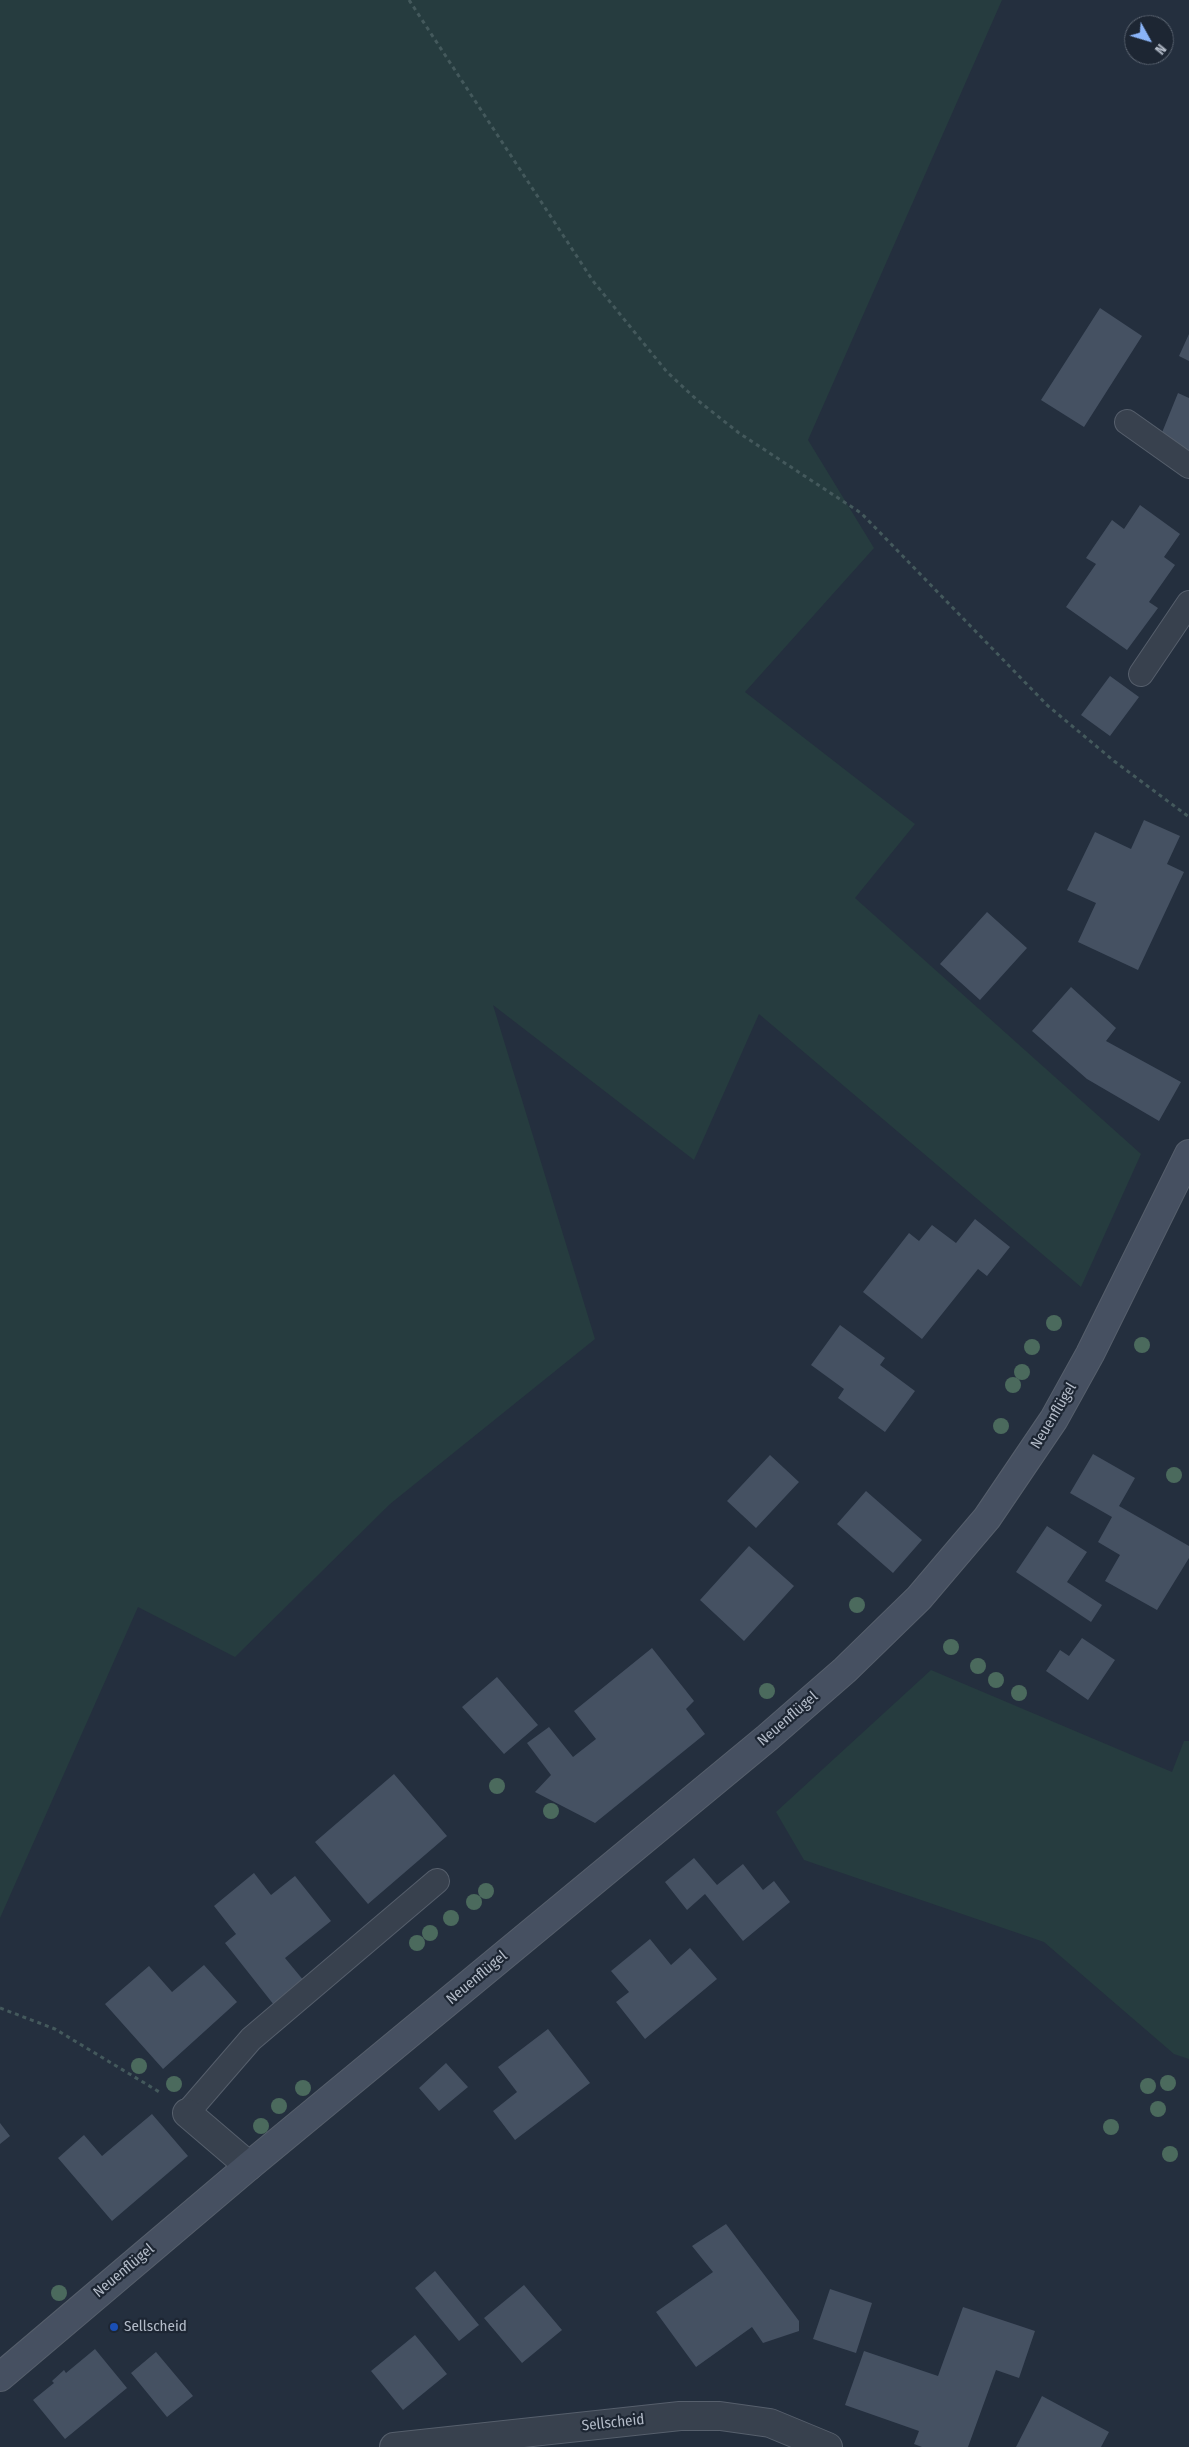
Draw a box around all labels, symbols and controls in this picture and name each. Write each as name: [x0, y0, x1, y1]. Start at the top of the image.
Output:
north arrow: [1124, 15, 1174, 65]
text: N: [1151, 41, 1170, 58]
street label: Neuenflügel: [1027, 1380, 1081, 1452]
street label: Neuenflügel: [754, 1688, 822, 1750]
street label: Neuenflügel: [443, 1947, 511, 2009]
street label: Neuenflügel: [90, 2240, 158, 2302]
place label: Sellscheid: [124, 2318, 187, 2336]
marker: Sellscheid: [108, 2321, 120, 2333]
street label: Sellscheid: [581, 2411, 645, 2435]

